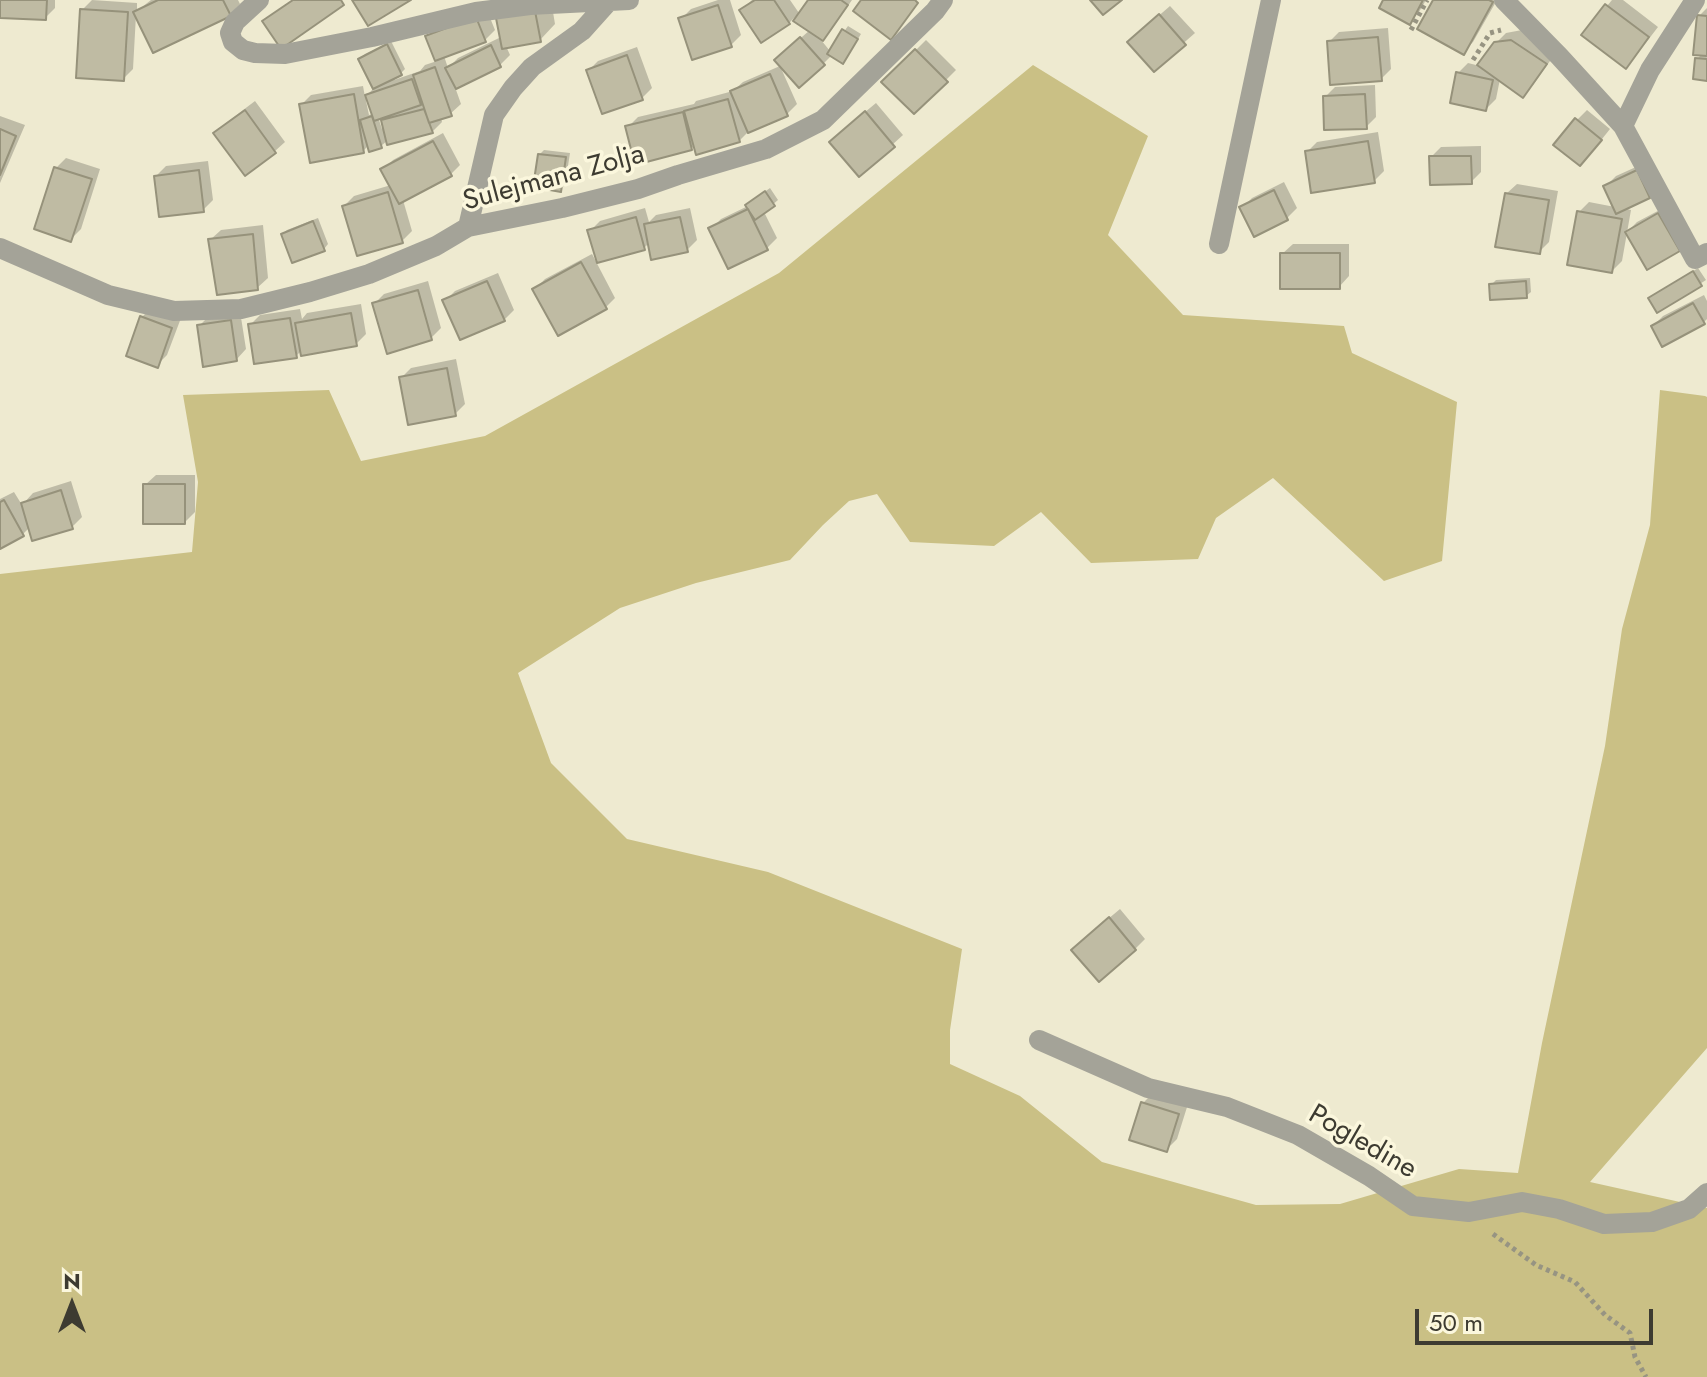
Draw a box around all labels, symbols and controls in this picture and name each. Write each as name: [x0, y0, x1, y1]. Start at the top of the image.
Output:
street label: Sulejmana Zolja: [460, 139, 648, 219]
street label: Pogledine: [1302, 1099, 1422, 1187]
north arrow: [32, 1265, 112, 1345]
text: N: [63, 1265, 81, 1297]
scale bar: [1419, 1293, 1657, 1343]
text: 50 m: [1429, 1305, 1483, 1340]

